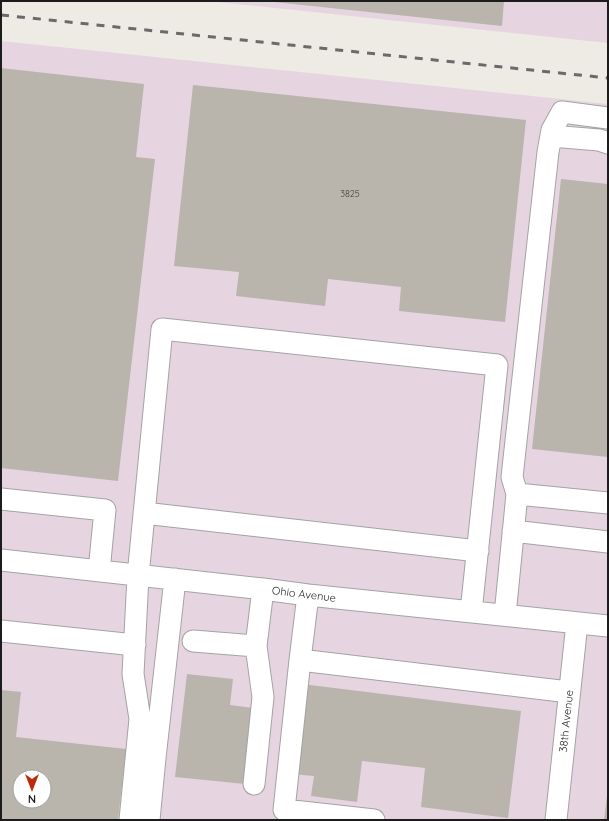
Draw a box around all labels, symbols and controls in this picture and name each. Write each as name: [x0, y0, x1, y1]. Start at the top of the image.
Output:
house number: 3825: [340, 188, 360, 199]
street label: Ohio Avenue: [271, 583, 337, 605]
street label: 38th Avenue: [556, 689, 576, 753]
north arrow: [12, 769, 52, 809]
text: N: [28, 792, 36, 806]

